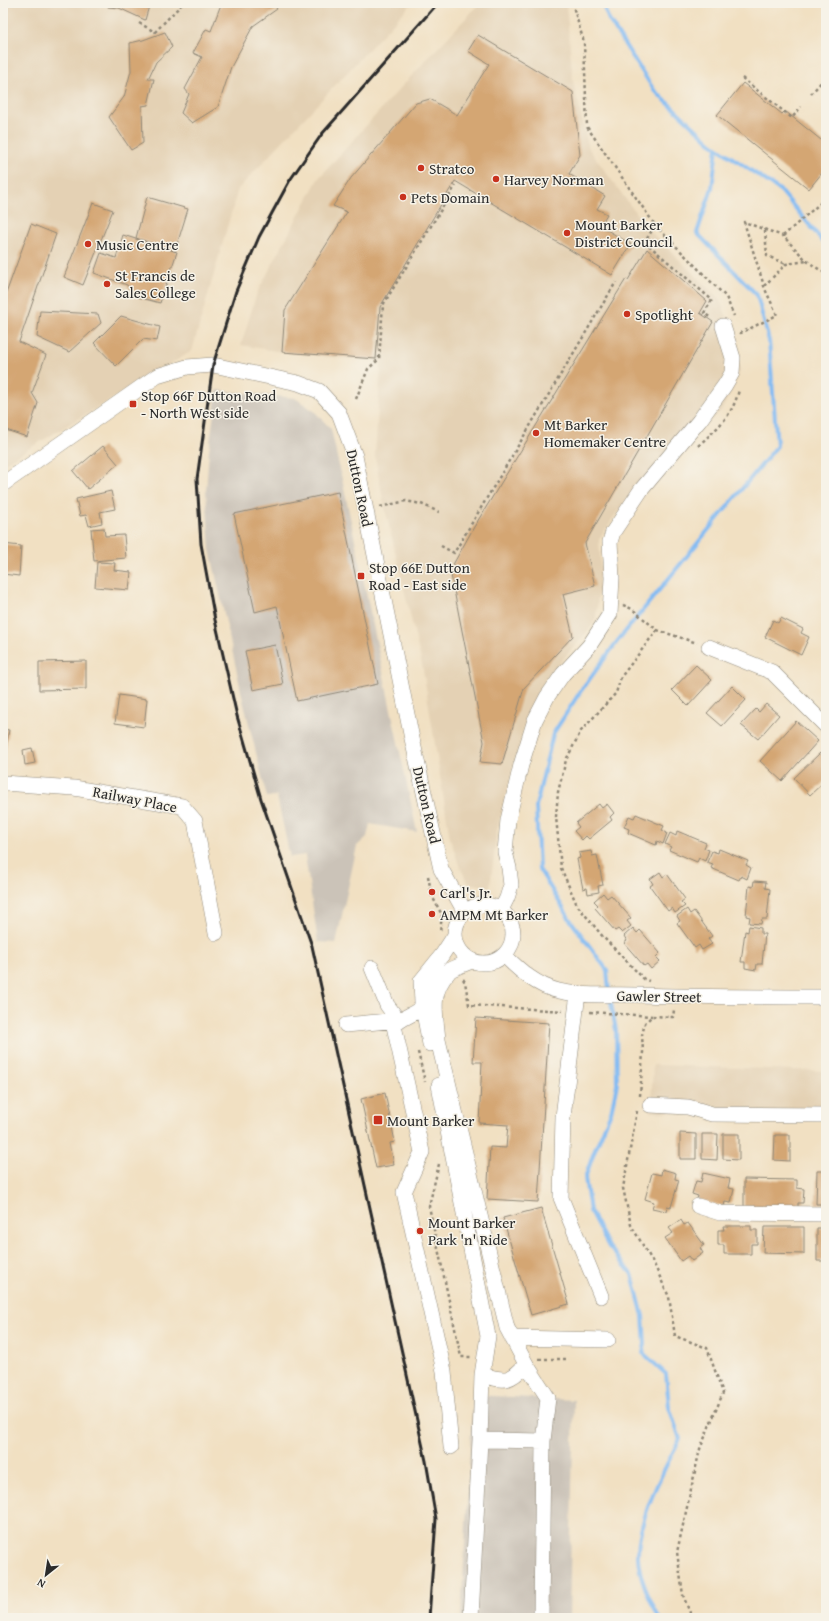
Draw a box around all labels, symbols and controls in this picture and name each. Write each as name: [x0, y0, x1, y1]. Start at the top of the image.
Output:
place label: Stratco: [429, 158, 475, 179]
marker: Stratco: [416, 163, 426, 173]
place label: Harvey Norman: [504, 169, 604, 190]
marker: Harvey Norman: [491, 174, 501, 184]
place label: Pets Domain: [411, 187, 490, 208]
marker: Pets Domain: [398, 192, 408, 202]
place label: Mount Barker District Council: [575, 214, 673, 252]
marker: Mount Barker District Council: [562, 228, 572, 238]
place label: Music Centre: [96, 234, 178, 255]
marker: Music Centre: [83, 239, 93, 249]
place label: St Francis de Sales College: [115, 265, 196, 303]
marker: St Francis de Sales College: [102, 279, 112, 289]
place label: Spotlight: [635, 304, 694, 325]
marker: Spotlight: [622, 309, 632, 319]
place label: Stop 66F Dutton Road - North West side: [141, 385, 276, 423]
marker: Stop 66F Dutton Road - North West side: [128, 399, 138, 409]
place label: Mt Barker Homemaker Centre: [544, 414, 666, 452]
marker: Mt Barker Homemaker Centre: [531, 428, 541, 438]
street label: Dutton Road: [342, 447, 378, 529]
place label: Stop 66E Dutton Road - East side: [369, 557, 470, 595]
marker: Stop 66E Dutton Road - East side: [356, 571, 366, 581]
street label: Dutton Road: [408, 764, 446, 846]
street label: Railway Place: [91, 781, 179, 817]
place label: Carl's Jr.: [440, 882, 492, 903]
marker: Carl's Jr.: [427, 887, 437, 897]
place label: AMPM Mt Barker: [440, 904, 548, 925]
marker: AMPM Mt Barker: [427, 909, 437, 919]
street label: Gawler Street: [616, 985, 702, 1007]
place label: Mount Barker: [387, 1110, 474, 1131]
marker: Mount Barker: [372, 1114, 384, 1126]
place label: Mount Barker Park 'n' Ride: [428, 1212, 515, 1250]
marker: Mount Barker Park 'n' Ride: [415, 1226, 425, 1236]
north arrow: [26, 1555, 66, 1595]
text: N: [33, 1575, 48, 1592]

